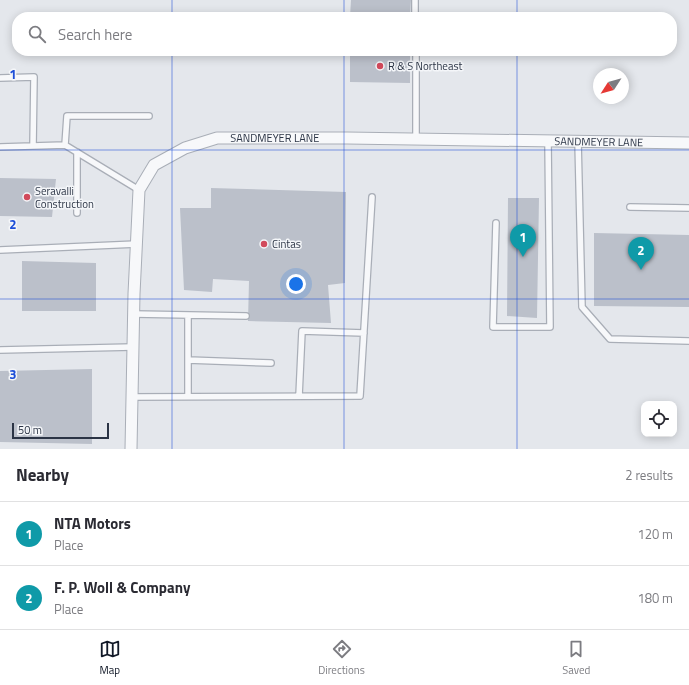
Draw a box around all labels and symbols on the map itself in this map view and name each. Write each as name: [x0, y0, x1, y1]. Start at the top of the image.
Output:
place label: R & S Northeast: [388, 58, 463, 74]
marker: R & S Northeast: [375, 61, 385, 71]
text: 1: [9, 64, 17, 84]
north arrow: [593, 68, 629, 104]
street label: SANDMEYER LANE: [230, 130, 319, 146]
street label: SANDMEYER LANE: [554, 133, 643, 150]
place label: Seravalli Construction: [35, 183, 94, 212]
marker: Seravalli Construction: [22, 192, 32, 202]
text: 2: [9, 214, 17, 234]
pin: 1: [510, 224, 536, 257]
place label: Cintas: [272, 236, 301, 252]
pin: 2: [628, 237, 654, 270]
marker: Cintas: [259, 239, 269, 249]
your location: [286, 274, 306, 294]
text: 3: [9, 364, 17, 384]
scale bar: [12, 421, 109, 440]

